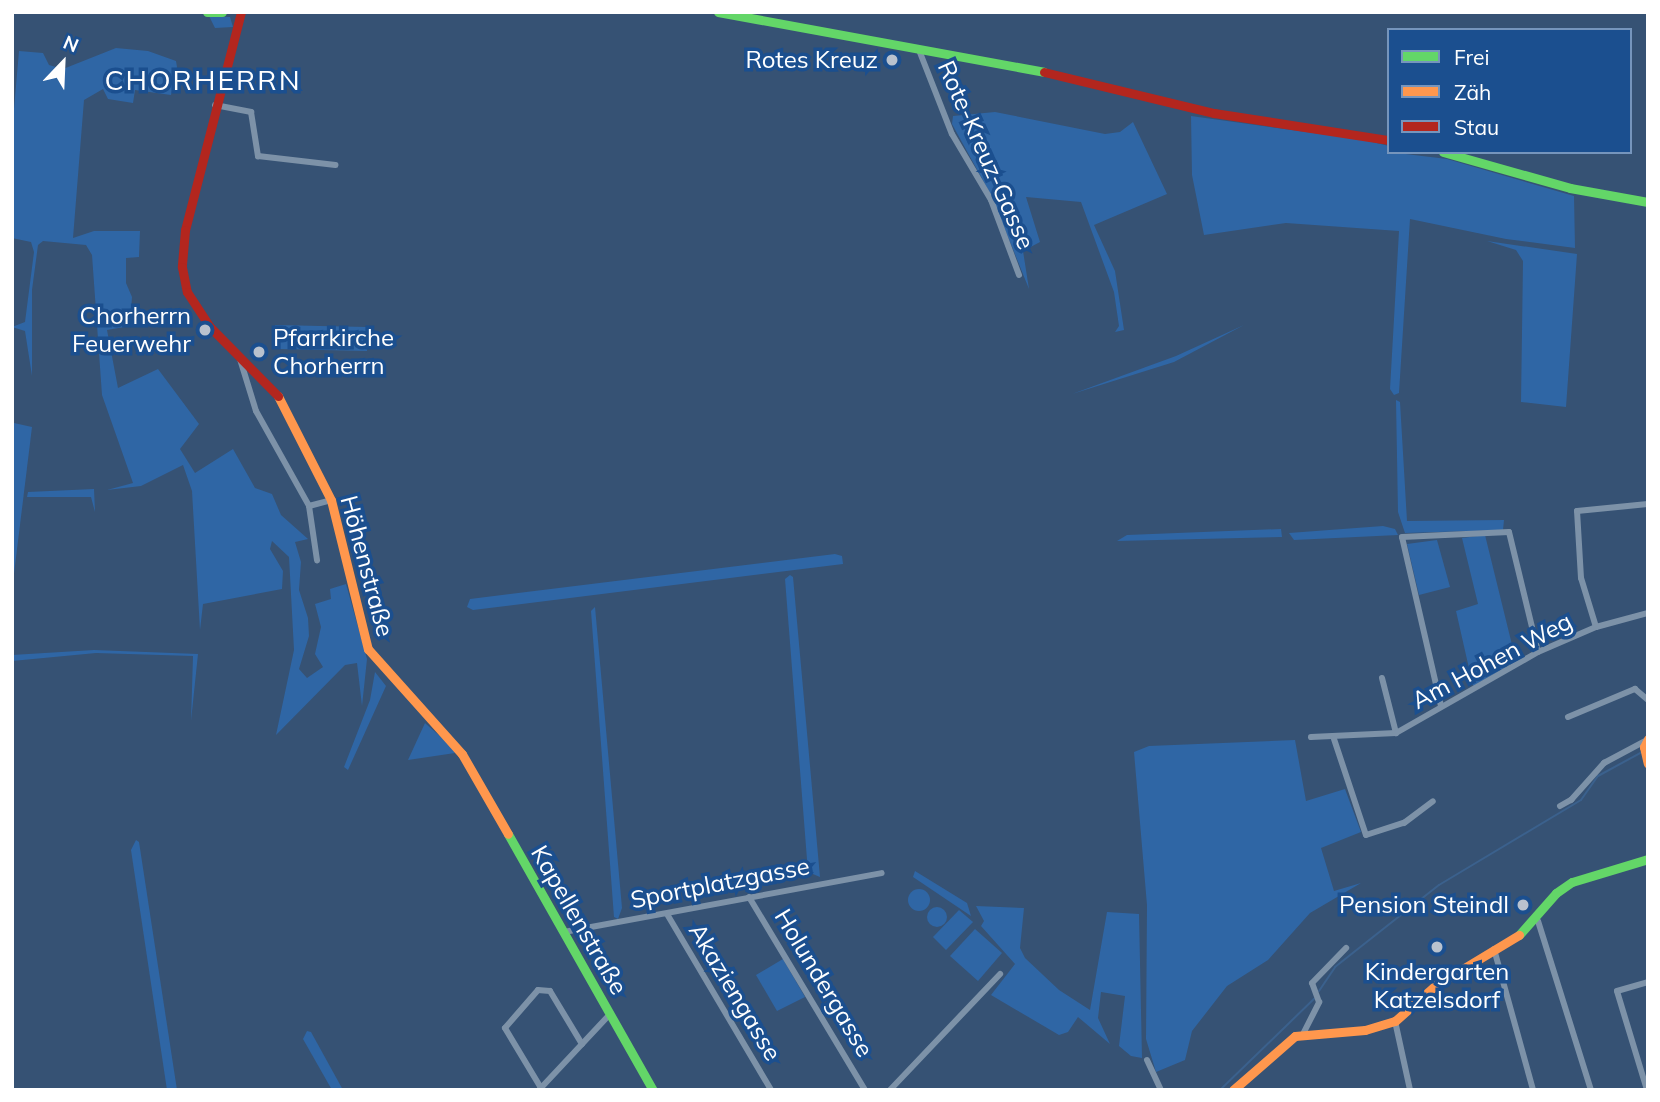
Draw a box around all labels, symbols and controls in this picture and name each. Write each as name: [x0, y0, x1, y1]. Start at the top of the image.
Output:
north arrow: [28, 28, 98, 98]
legend: [1387, 28, 1632, 154]
text: N: [60, 30, 82, 58]
text: Frei: [1454, 44, 1490, 70]
place label: Rotes Kreuz: [745, 46, 878, 74]
marker: Rotes Kreuz: [884, 52, 900, 68]
street label: Rote-Kreuz-Gasse: [932, 56, 1040, 254]
district label: CHORHERRN: [106, 63, 300, 97]
text: Zäh: [1454, 79, 1491, 105]
text: Stau: [1454, 114, 1499, 140]
place label: Chorherrn Feuerwehr: [72, 302, 191, 358]
marker: Chorherrn Feuerwehr: [197, 322, 213, 338]
place label: Pfarrkirche Chorherrn: [273, 324, 394, 380]
marker: Pfarrkirche Chorherrn: [251, 344, 267, 360]
street label: Höhenstraße: [334, 492, 400, 640]
street label: Am Hohen Weg: [1407, 607, 1577, 715]
street label: Kapellenstraße: [525, 840, 633, 1000]
street label: Sportplatzgasse: [628, 852, 812, 914]
place label: Pension Steindl: [1339, 891, 1509, 919]
marker: Pension Steindl: [1515, 897, 1531, 913]
street label: Holundergasse: [769, 904, 879, 1062]
street label: Akaziengasse: [683, 918, 787, 1066]
marker: Kindergarten Katzelsdorf: [1429, 939, 1445, 955]
place label: Kindergarten Katzelsdorf: [1365, 958, 1509, 1014]

